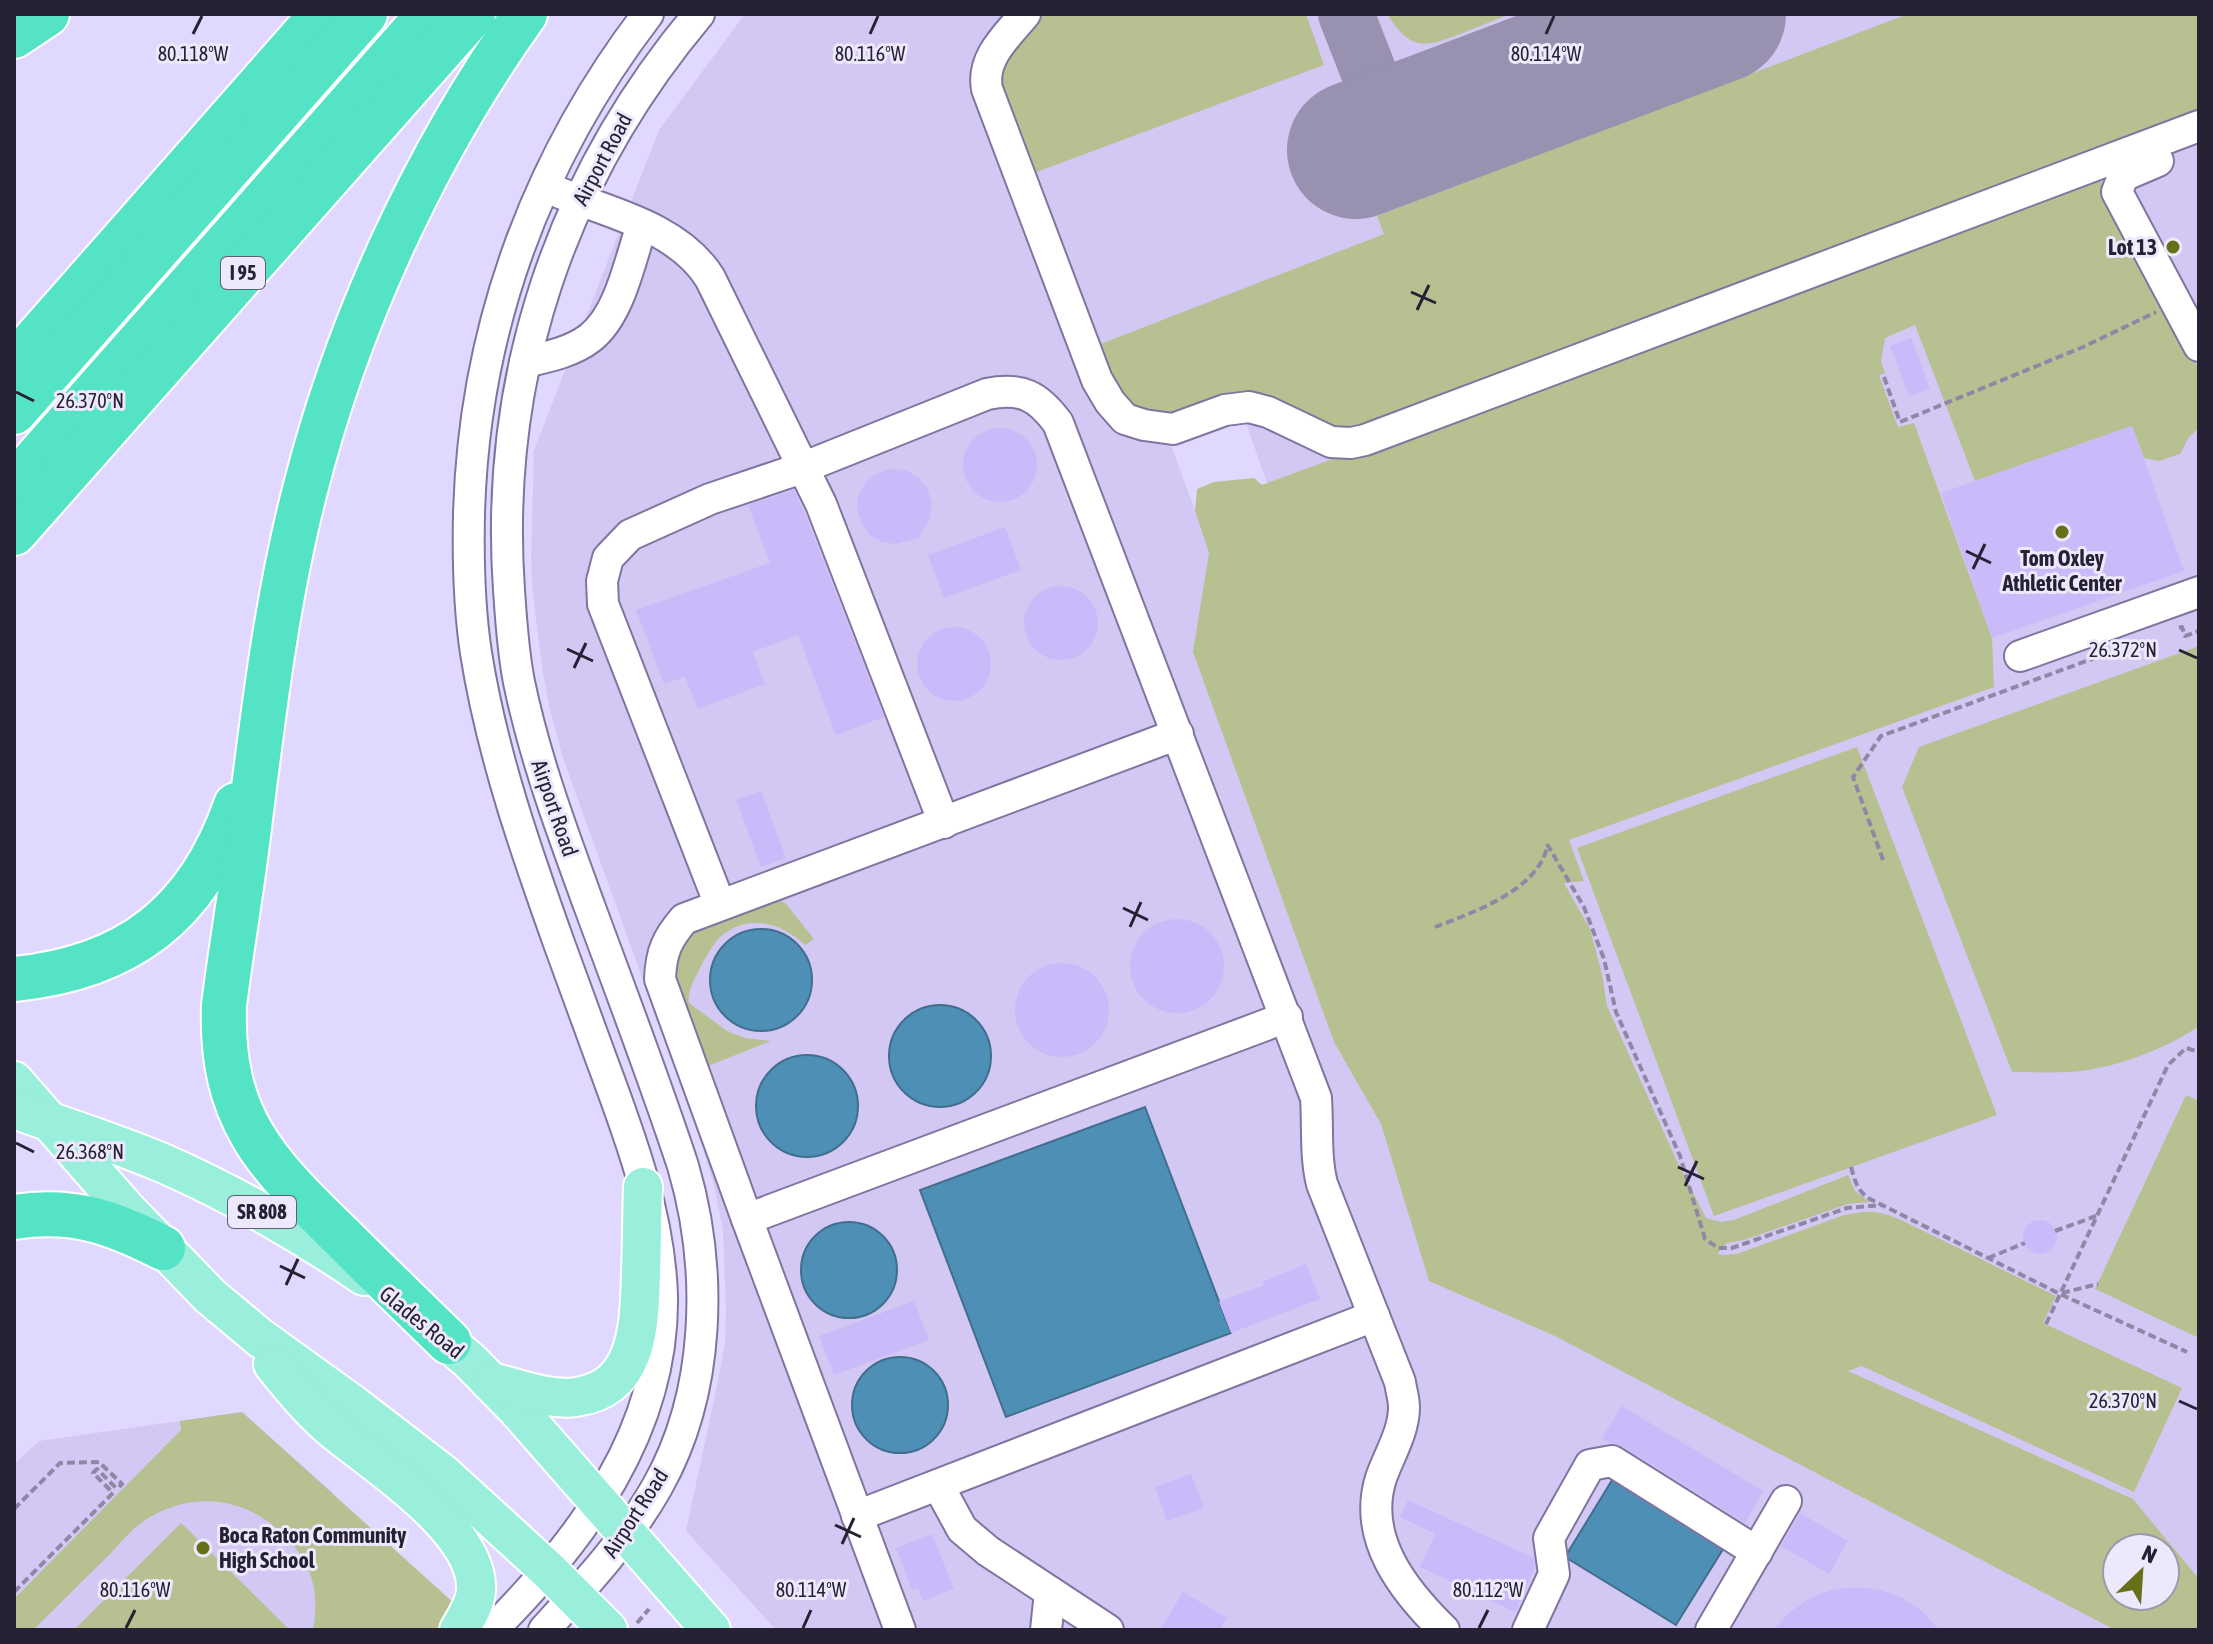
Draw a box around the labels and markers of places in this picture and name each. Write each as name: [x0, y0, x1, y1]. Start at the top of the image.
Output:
place label: Lot 13: [2108, 234, 2157, 260]
marker: Lot 13: [2164, 238, 2182, 256]
marker: Tom Oxley Athletic Center: [2053, 523, 2071, 541]
place label: Tom Oxley Athletic Center: [2001, 545, 2122, 596]
place label: Boca Raton Community High School: [219, 1522, 406, 1573]
marker: Boca Raton Community High School: [194, 1539, 212, 1557]

